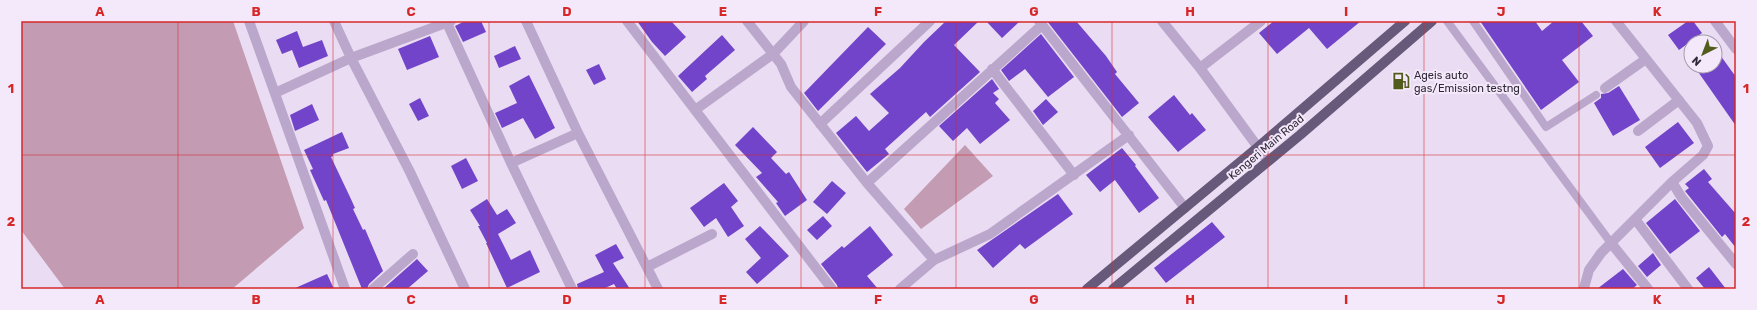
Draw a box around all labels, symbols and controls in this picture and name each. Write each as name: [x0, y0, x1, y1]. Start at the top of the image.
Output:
text: A: [95, 4, 105, 19]
text: B: [251, 4, 261, 19]
text: C: [406, 4, 416, 19]
text: D: [562, 4, 572, 19]
text: E: [719, 4, 727, 19]
text: F: [874, 4, 882, 19]
text: G: [1029, 4, 1039, 19]
text: H: [1185, 4, 1195, 19]
text: I: [1344, 4, 1348, 19]
text: J: [1497, 4, 1505, 19]
text: K: [1653, 4, 1662, 19]
north arrow: [1683, 34, 1723, 74]
text: N: [1689, 54, 1704, 69]
place label: Ageis auto gas/Emission testng: [1414, 69, 1520, 95]
fuel station icon: Ageis auto gas/Emission testng: [1391, 71, 1411, 91]
text: 1: [8, 81, 14, 96]
text: 1: [1743, 81, 1749, 96]
street label: Kengeri Main Road: [1226, 112, 1307, 183]
text: 2: [7, 214, 15, 229]
text: 2: [1742, 214, 1750, 229]
text: A: [95, 292, 105, 307]
text: B: [251, 292, 261, 307]
text: C: [406, 292, 416, 307]
text: D: [562, 292, 572, 307]
text: E: [719, 292, 727, 307]
text: F: [874, 292, 882, 307]
text: G: [1029, 292, 1039, 307]
text: H: [1185, 292, 1195, 307]
text: I: [1344, 292, 1348, 307]
text: J: [1497, 292, 1505, 307]
text: K: [1653, 292, 1662, 307]

